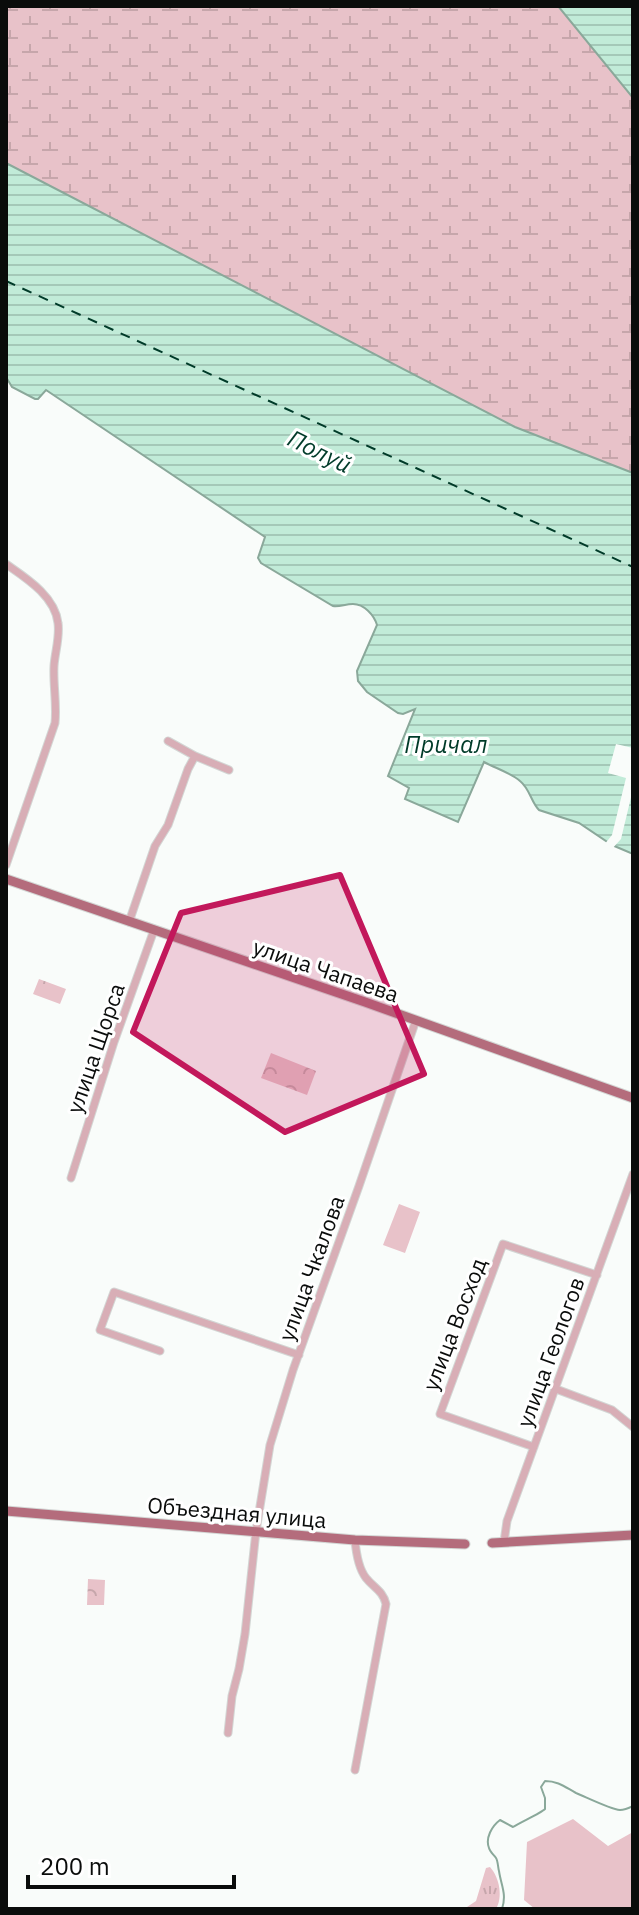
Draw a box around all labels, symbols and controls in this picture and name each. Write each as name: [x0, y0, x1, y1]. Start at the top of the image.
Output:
water label: Полуй: [283, 422, 357, 480]
water label: Причал: [404, 728, 488, 760]
street label: улица Чапаева: [249, 931, 403, 1009]
street label: улица Щорса: [59, 979, 131, 1117]
street label: улица Чкалова: [271, 1191, 351, 1345]
street label: улица Восход: [415, 1253, 493, 1395]
street label: улица Геологов: [509, 1273, 591, 1431]
street label: Объездная улица: [146, 1490, 328, 1534]
scale bar: [28, 1839, 234, 1889]
text: 200 m: [40, 1850, 110, 1882]

